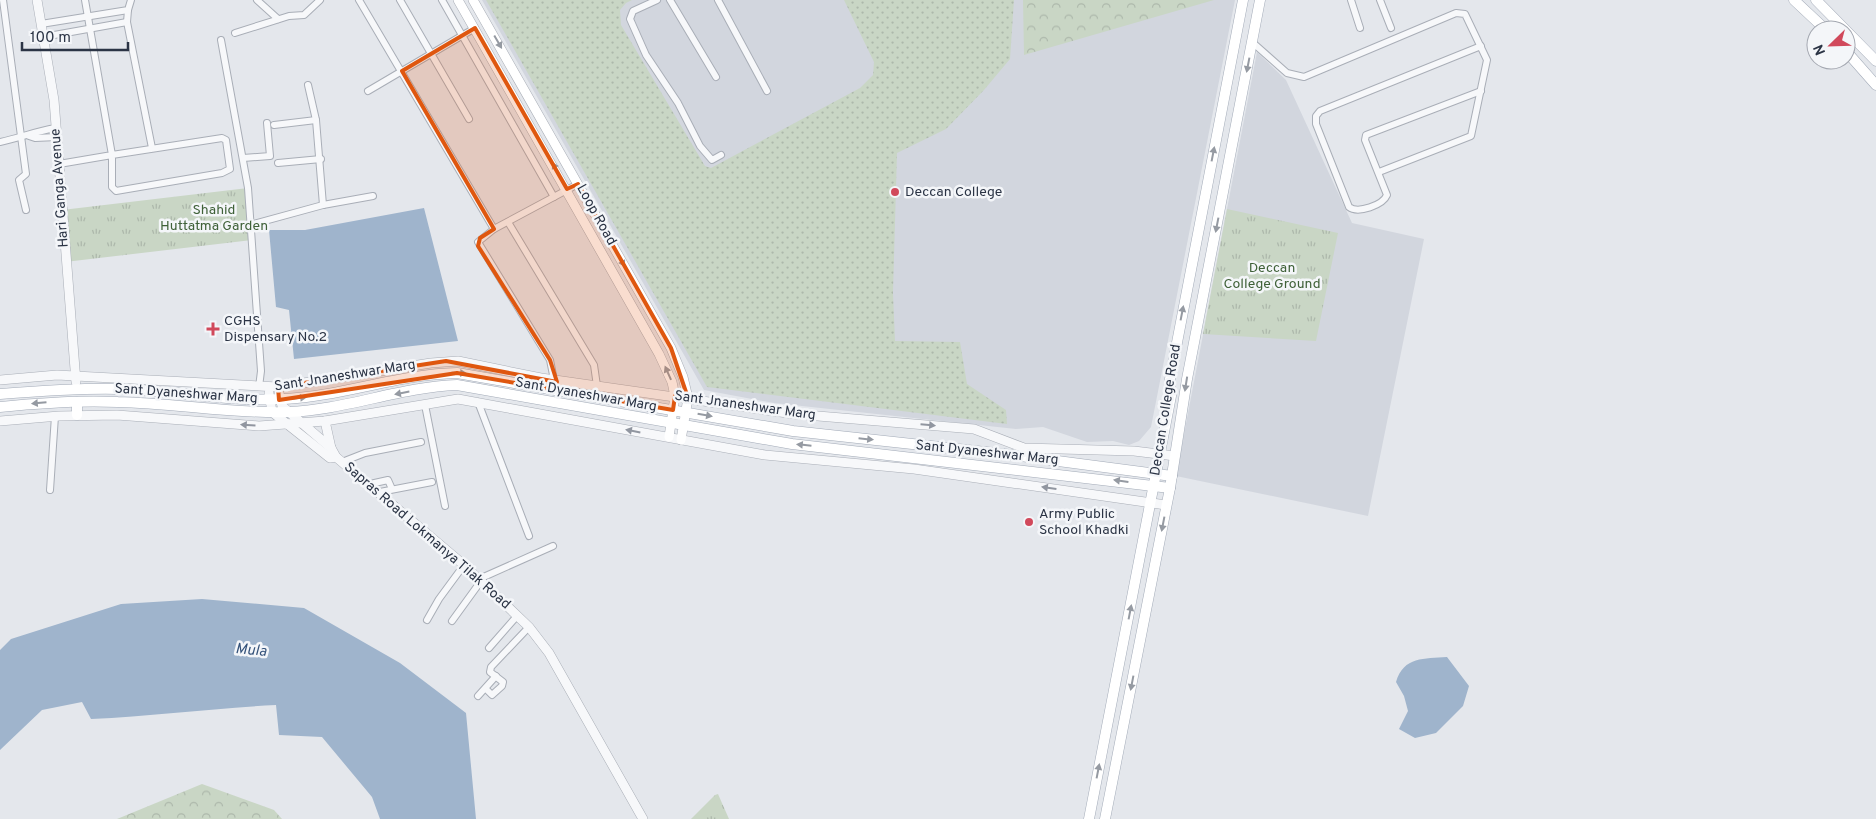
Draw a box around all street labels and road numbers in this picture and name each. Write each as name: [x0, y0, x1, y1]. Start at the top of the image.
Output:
street label: Hari Ganga Avenue: [47, 128, 73, 248]
street label: Loop Road: [572, 181, 620, 249]
street label: Deccan College Road: [1147, 343, 1185, 477]
street label: Sant Jnaneshwar Marg: [273, 356, 417, 396]
street label: Sant Dyaneshwar Marg: [514, 374, 658, 416]
street label: Sant Dyaneshwar Marg: [114, 381, 258, 407]
street label: Sant Jnaneshwar Marg: [673, 388, 817, 424]
street label: Sant Dyaneshwar Marg: [915, 437, 1059, 469]
street label: Sapras Road Lokmanya Tilak Road: [340, 459, 514, 613]

